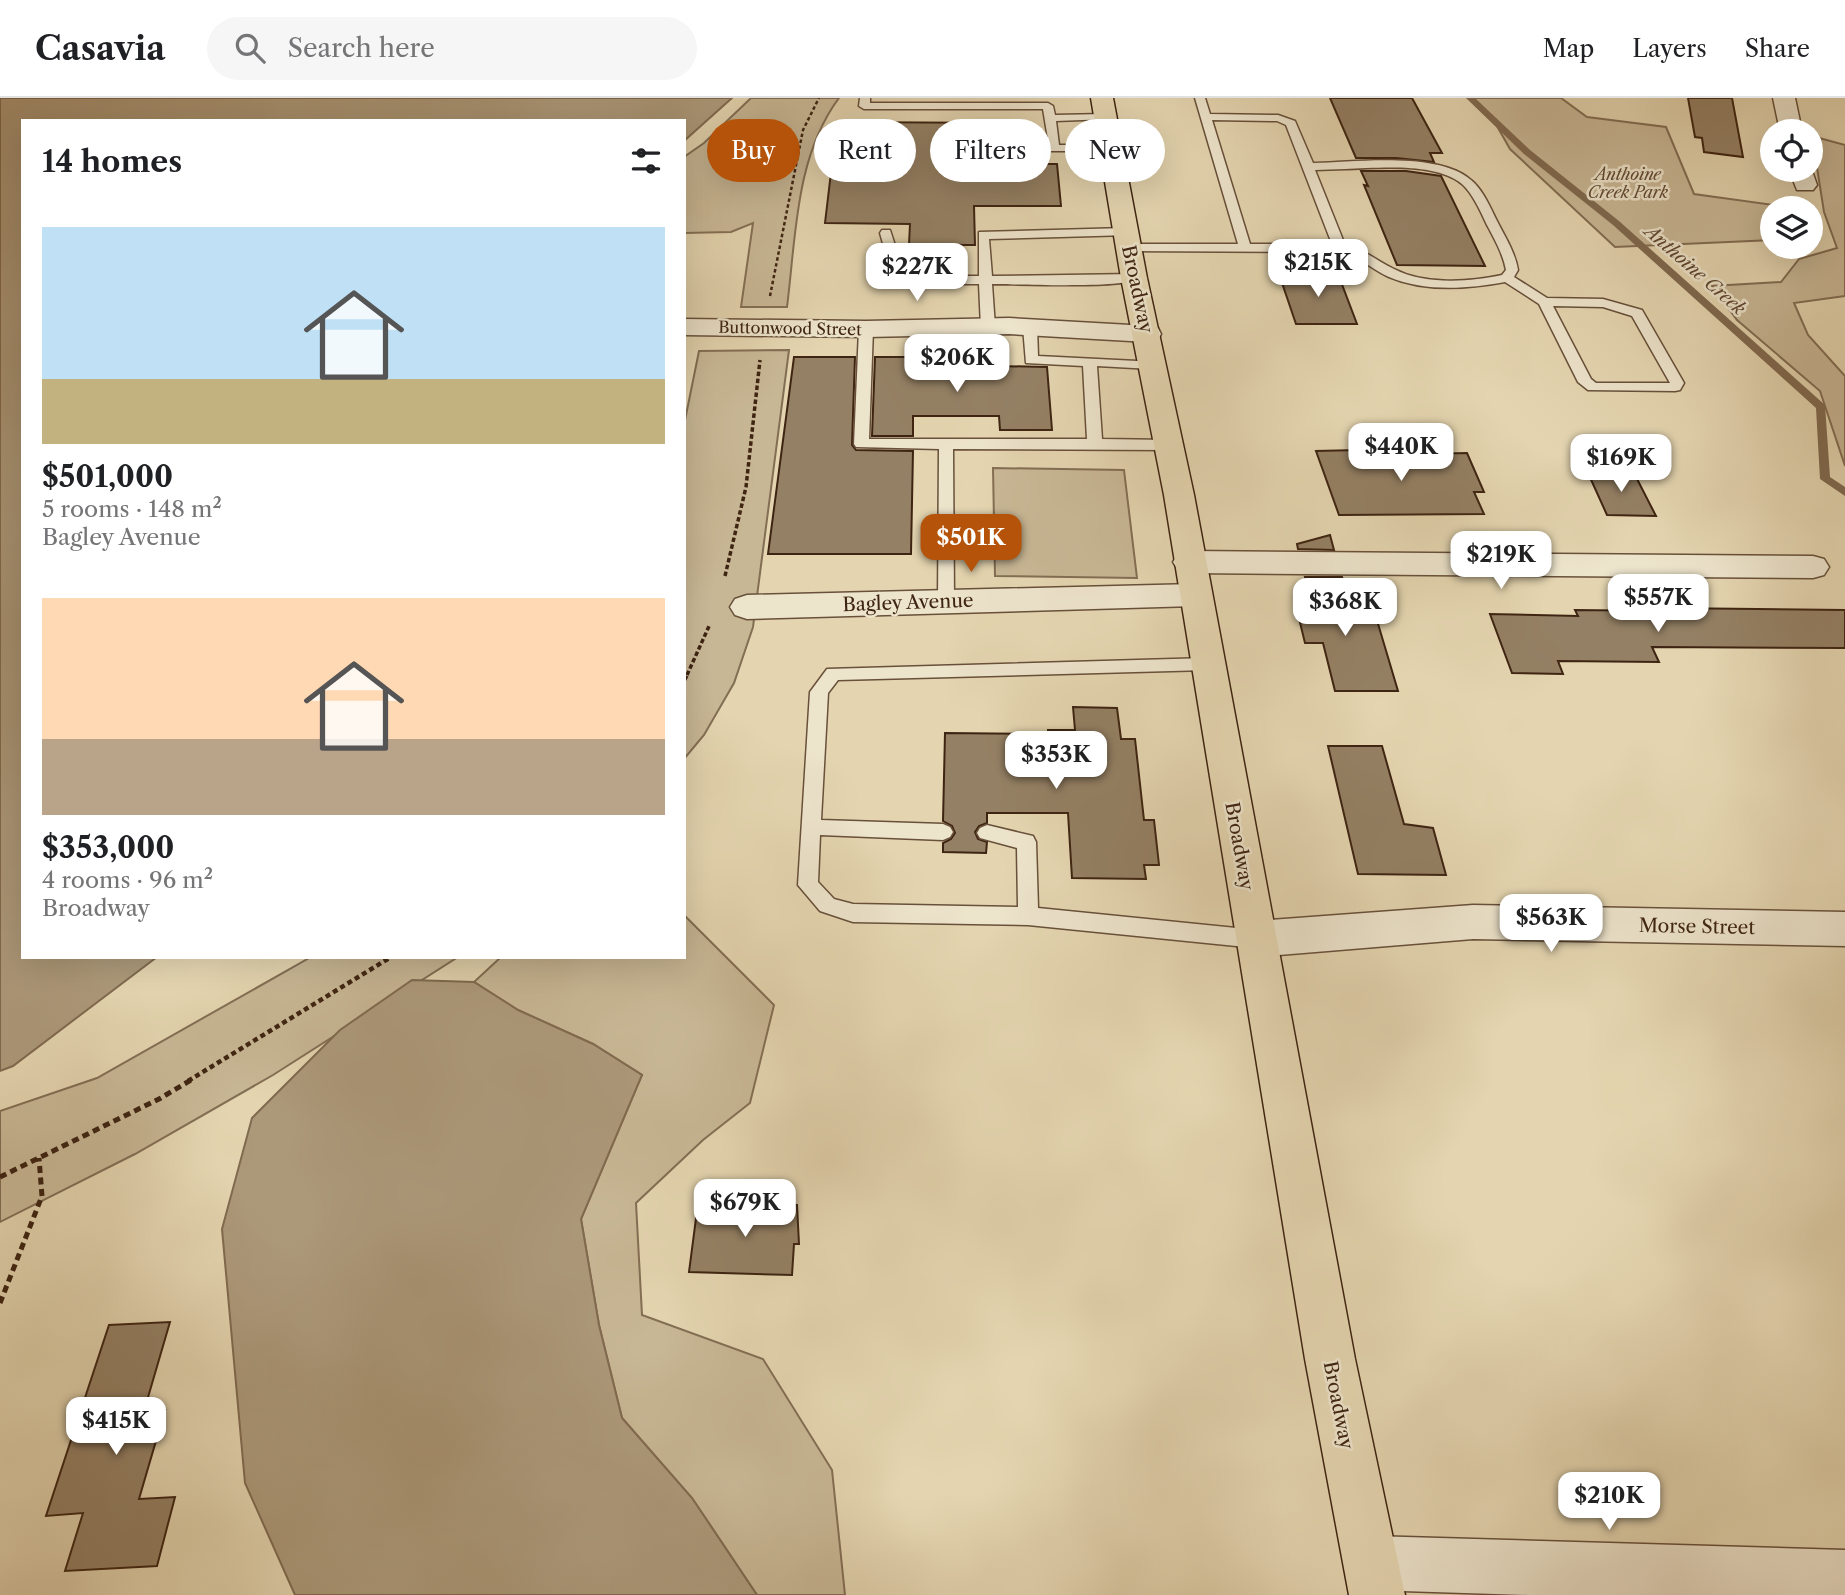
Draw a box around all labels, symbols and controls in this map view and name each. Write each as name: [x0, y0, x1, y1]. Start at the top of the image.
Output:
search box: [207, 17, 697, 80]
text: Casavia: [35, 28, 165, 69]
icon: search: [231, 29, 269, 67]
text: Search here: [287, 32, 435, 64]
text: Map: [1543, 34, 1594, 63]
text: Layers: [1632, 34, 1707, 63]
text: Share: [1745, 34, 1810, 63]
chip: Buy: [707, 119, 800, 182]
chip: Rent: [814, 119, 916, 182]
chip: Filters: [930, 119, 1051, 182]
chip: New: [1065, 119, 1165, 182]
map controls: [1760, 119, 1823, 259]
button: locate: [1760, 119, 1823, 182]
icon: filters: [627, 142, 665, 180]
text: 14 homes: [42, 143, 182, 180]
park label: Anthoine Creek Park: [1588, 164, 1669, 202]
button: layers: [1760, 196, 1823, 259]
water label: Anthoine Creek: [1638, 218, 1750, 320]
pin: $215K: [1269, 240, 1367, 299]
street label: Broadway: [1117, 243, 1158, 336]
pin: $227K: [868, 244, 966, 303]
text: $215K: [1284, 248, 1352, 276]
text: $227K: [882, 252, 952, 280]
icon: home: [291, 272, 417, 398]
street label: Buttonwood Street: [718, 317, 862, 339]
pin: $206K: [908, 334, 1006, 394]
text: $206K: [920, 343, 994, 371]
pin: $440K: [1352, 424, 1450, 483]
text: $440K: [1364, 432, 1438, 460]
pin: $169K: [1572, 434, 1670, 494]
text: $169K: [1586, 443, 1656, 471]
text: $501,000: [42, 458, 173, 495]
text: 5 rooms · 148 m²: [42, 495, 222, 523]
pin: $501K: [922, 514, 1020, 574]
text: Bagley Avenue: [42, 523, 201, 551]
text: $501K: [937, 523, 1005, 551]
pin: $219K: [1452, 532, 1550, 591]
text: $219K: [1467, 540, 1535, 568]
pin: $557K: [1609, 574, 1707, 634]
pin: $368K: [1296, 578, 1394, 638]
text: $557K: [1624, 583, 1692, 611]
text: $368K: [1309, 587, 1381, 615]
street label: Bagley Avenue: [842, 589, 974, 616]
icon: home: [291, 643, 417, 769]
pin: $353K: [1007, 732, 1105, 791]
text: $353K: [1021, 740, 1091, 768]
street label: Broadway: [1220, 800, 1259, 892]
text: $353,000: [42, 829, 174, 866]
text: 4 rooms · 96 m²: [42, 866, 213, 894]
text: Broadway: [42, 894, 150, 922]
pin: $563K: [1502, 894, 1600, 954]
text: $563K: [1516, 903, 1586, 931]
street label: Morse Street: [1639, 914, 1756, 939]
pin: $679K: [696, 1180, 794, 1239]
text: $679K: [710, 1188, 780, 1216]
street label: Broadway: [1319, 1359, 1358, 1452]
pin: $415K: [67, 1398, 165, 1457]
text: $415K: [82, 1406, 150, 1434]
pin: $210K: [1560, 1472, 1658, 1532]
text: $210K: [1574, 1481, 1644, 1509]

